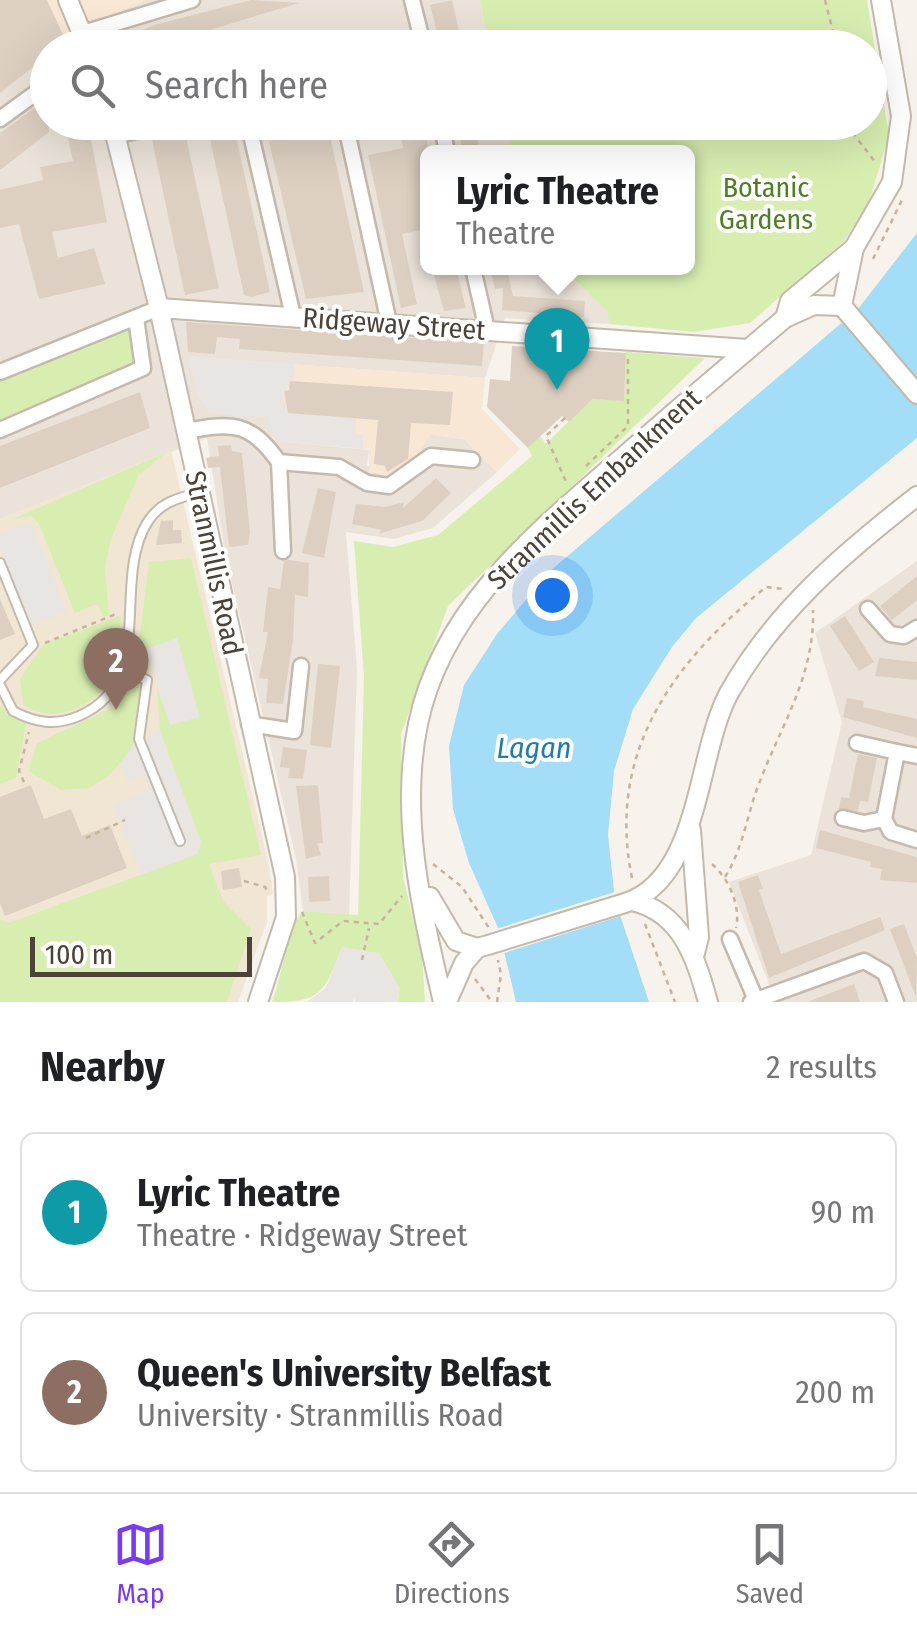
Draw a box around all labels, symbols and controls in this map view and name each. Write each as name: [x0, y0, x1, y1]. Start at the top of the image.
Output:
search box: [30, 30, 887, 140]
icon: search: [65, 58, 120, 113]
text: Search here: [145, 62, 328, 108]
popup: [420, 145, 695, 275]
text: Lyric Theatre: [456, 168, 659, 214]
park label: Botanic Gardens: [719, 171, 813, 236]
text: Theatre: [456, 214, 555, 252]
street label: Ridgeway Street: [302, 301, 487, 347]
pin: 1: [524, 308, 590, 390]
street label: Stranmillis Embankment: [481, 381, 708, 596]
street label: Stranmillis Road: [178, 468, 250, 658]
your location: [527, 570, 578, 621]
pin: 2: [84, 628, 148, 710]
water label: Lagan: [496, 730, 572, 766]
scale bar: [30, 932, 252, 976]
text: 100 m: [45, 938, 113, 971]
text: Nearby: [40, 1042, 165, 1092]
text: 2 results: [766, 1048, 877, 1086]
text: Lyric Theatre: [137, 1170, 340, 1216]
text: 1: [68, 1193, 81, 1231]
text: 90 m: [811, 1193, 875, 1231]
text: Theatre · Ridgeway Street: [137, 1216, 467, 1254]
text: Queen's University Belfast: [137, 1350, 551, 1396]
text: 2: [67, 1373, 82, 1411]
text: 200 m: [795, 1373, 875, 1411]
text: University · Stranmillis Road: [137, 1396, 504, 1434]
tab: Map: [113, 1517, 168, 1610]
tab: Directions: [394, 1517, 510, 1610]
tab: Saved: [736, 1517, 804, 1610]

